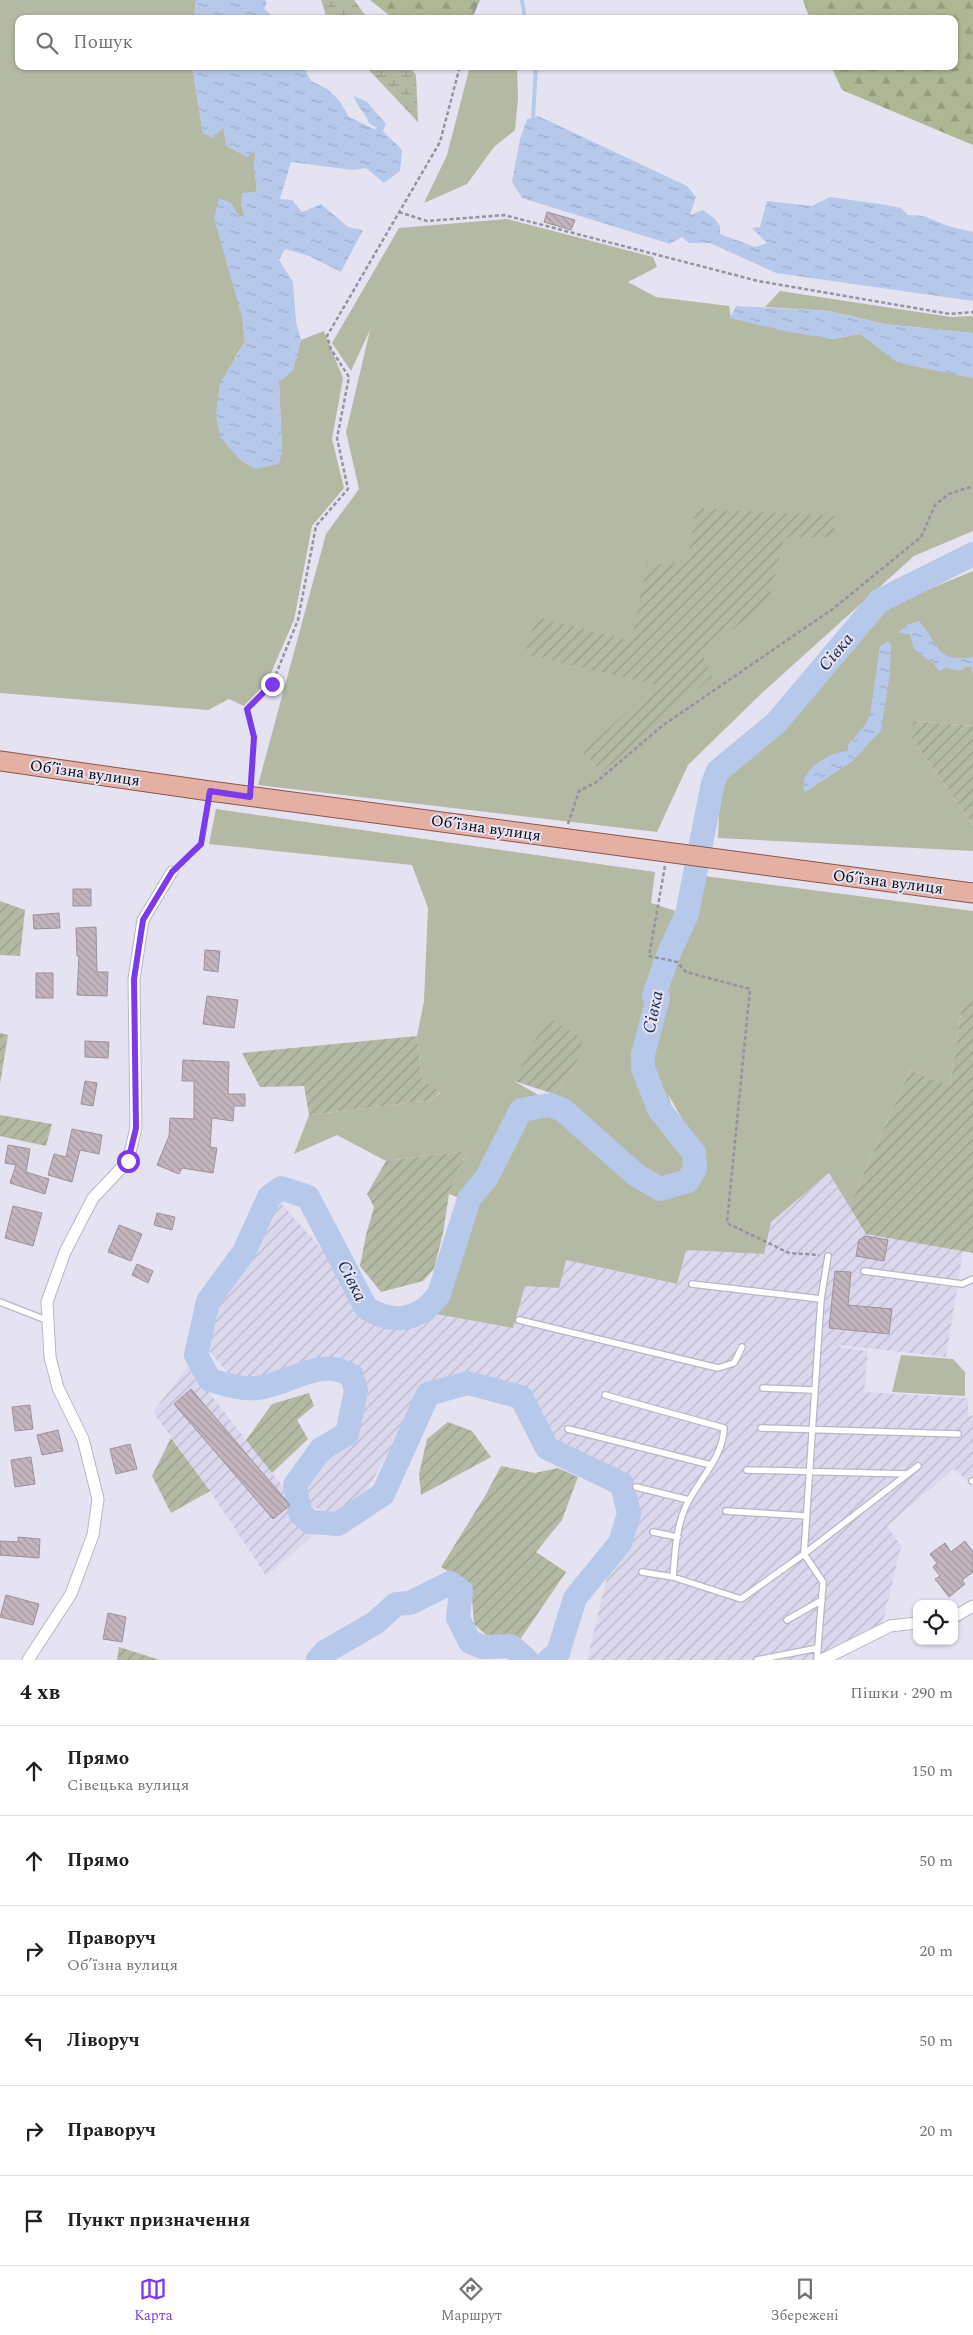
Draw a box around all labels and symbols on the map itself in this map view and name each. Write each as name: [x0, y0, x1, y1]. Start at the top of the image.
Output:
water label: Сівка: [812, 627, 860, 677]
route end: [261, 673, 284, 696]
street label: Обʼїзна вулиця: [28, 753, 142, 793]
street label: Обʼїзна вулиця: [429, 808, 543, 848]
street label: Обʼїзна вулиця: [831, 863, 945, 901]
water label: Сівка: [635, 988, 671, 1036]
route start: [117, 1150, 140, 1173]
water label: Сівка: [330, 1256, 374, 1306]

